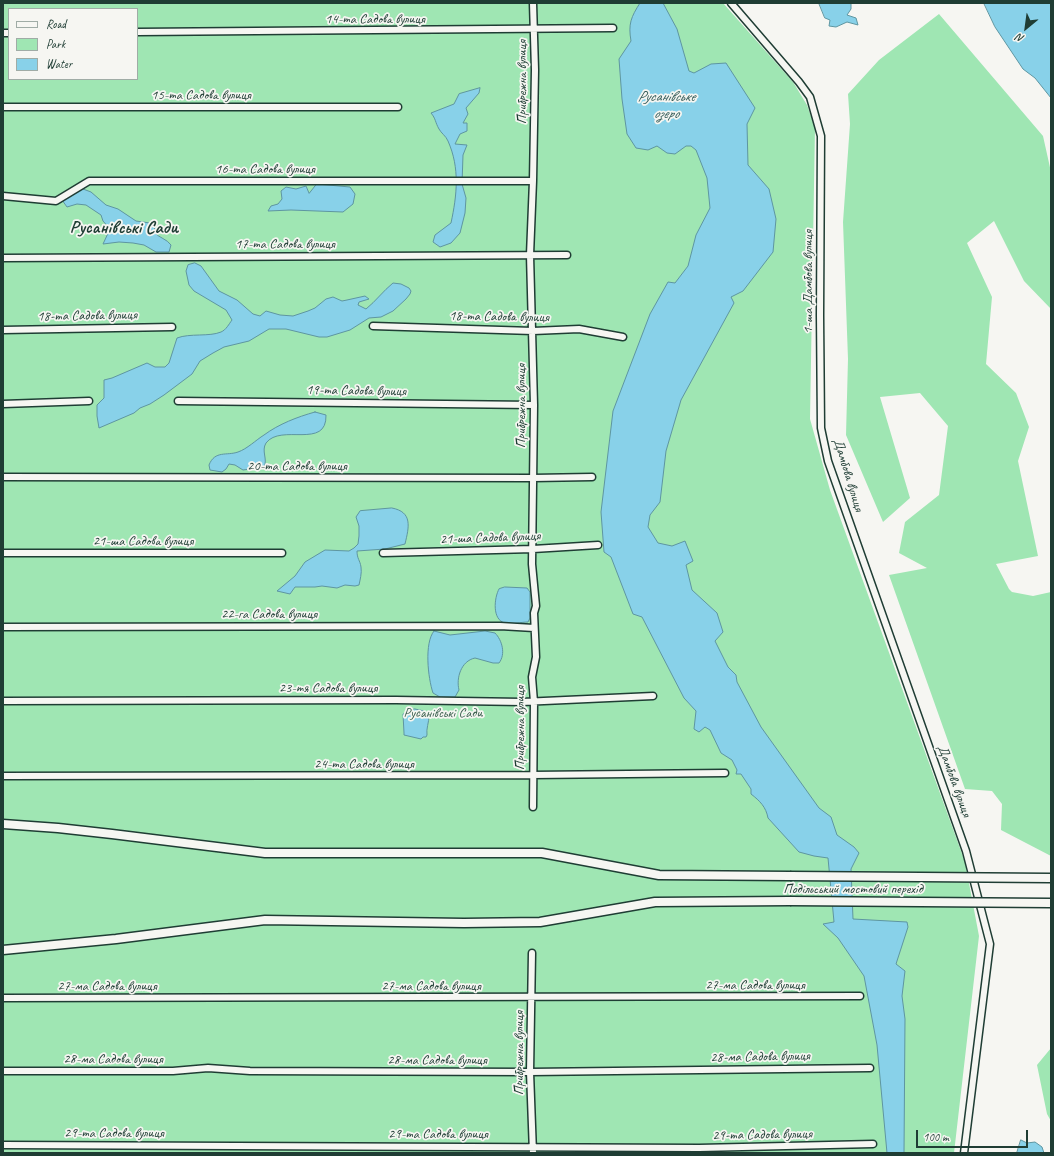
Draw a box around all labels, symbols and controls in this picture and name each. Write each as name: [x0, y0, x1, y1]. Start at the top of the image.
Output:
legend: [8, 8, 138, 80]
north arrow: [1006, 8, 1046, 48]
street label: 14-та Садова вулиця: [325, 11, 425, 27]
text: Road: [46, 16, 66, 32]
text: N: [1014, 31, 1027, 46]
text: Park: [46, 36, 65, 52]
street label: Прибрежна вулиця: [514, 40, 530, 124]
text: Water: [46, 56, 72, 72]
street label: 15-та Садова вулиця: [151, 87, 251, 103]
water label: Русанівське озеро: [637, 88, 695, 123]
street label: 16-та Садова вулиця: [215, 161, 315, 177]
district label: Русанівські Сади: [70, 217, 178, 239]
street label: 1-ша Дамбова вулиця: [800, 230, 816, 334]
street label: 17-та Садова вулиця: [235, 236, 335, 252]
street label: 18-та Садова вулиця: [37, 307, 137, 325]
street label: 18-та Садова вулиця: [449, 308, 549, 326]
street label: Прибрежна вулиця: [513, 364, 529, 448]
street label: 19-та Садова вулиця: [306, 382, 406, 400]
street label: Дамбова вулиця: [829, 437, 867, 513]
street label: 20-та Садова вулиця: [247, 458, 347, 474]
street label: 21-ша Садова вулиця: [439, 528, 541, 548]
street label: 21-ша Садова вулиця: [93, 533, 193, 549]
street label: 22-га Садова вулиця: [221, 606, 317, 622]
street label: 23-тя Садова вулиця: [279, 680, 377, 696]
street label: Прибрежна вулиця: [512, 686, 528, 770]
park label: Русанівські Сади: [404, 705, 482, 721]
street label: Дамбова вулиця: [933, 743, 975, 819]
street label: 24-та Садова вулиця: [314, 756, 414, 772]
street label: Подільський мостовий перехід: [783, 881, 923, 897]
street label: 27-ма Садова вулиця: [705, 977, 805, 993]
street label: 27-ма Садова вулиця: [57, 978, 157, 994]
street label: 27-ма Садова вулиця: [381, 978, 481, 994]
street label: Прибрежна вулиця: [511, 1011, 527, 1095]
street label: 28-ма Садова вулиця: [710, 1048, 810, 1066]
street label: 28-ма Садова вулиця: [63, 1051, 163, 1067]
street label: 28-ма Садова вулиця: [387, 1052, 487, 1068]
scale bar: [918, 1122, 1030, 1148]
street label: 29-та Садова вулиця: [64, 1125, 164, 1141]
street label: 29-та Садова вулиця: [388, 1126, 488, 1142]
street label: 29-та Садова вулиця: [712, 1126, 812, 1144]
text: 100 m: [923, 1129, 949, 1145]

